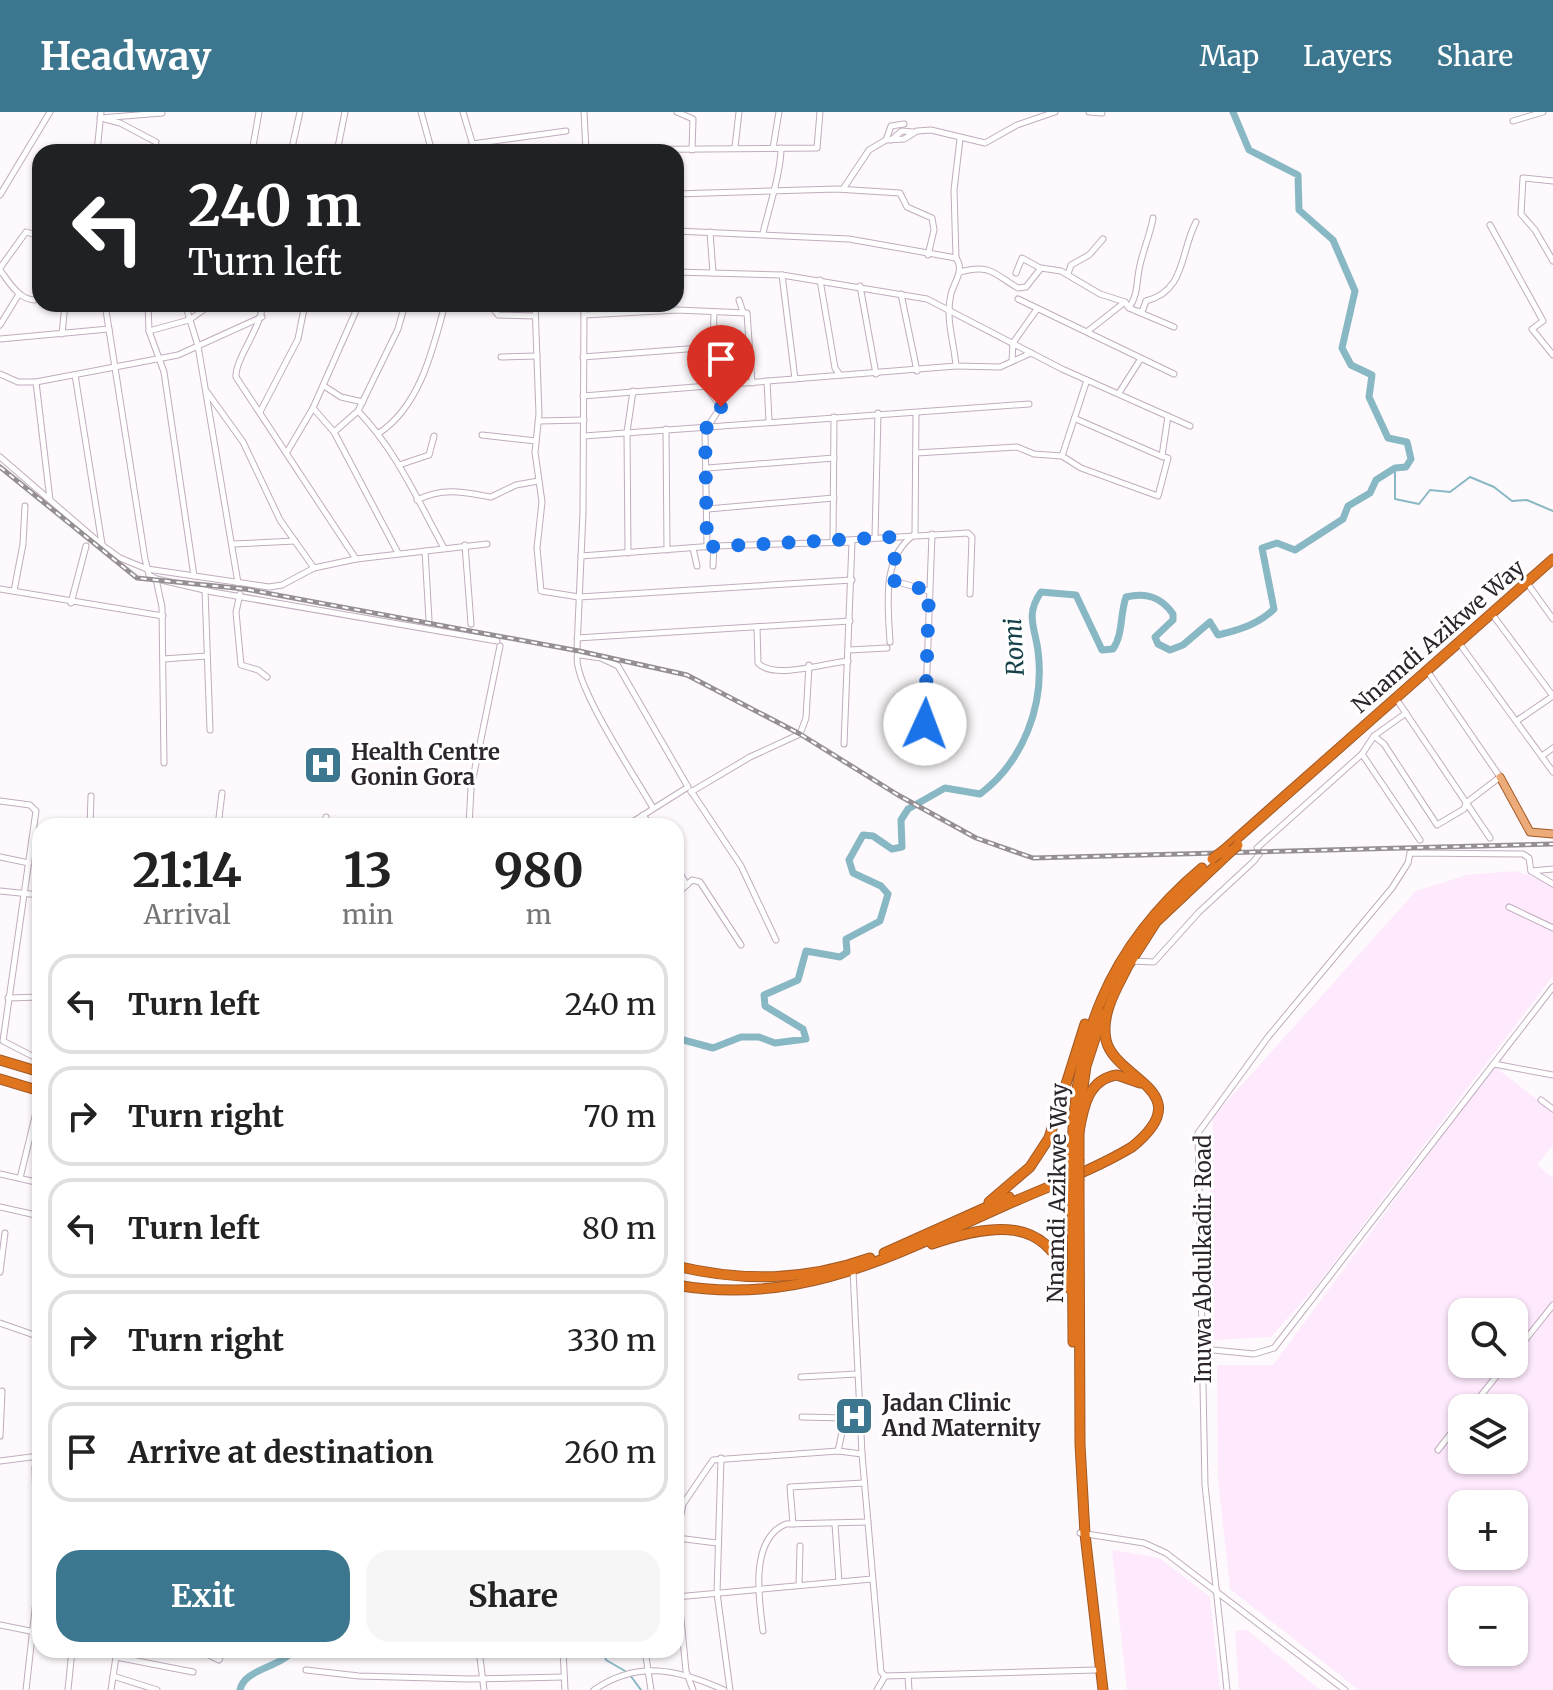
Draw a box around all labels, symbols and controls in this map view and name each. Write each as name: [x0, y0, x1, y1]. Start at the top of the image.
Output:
text: Headway: [40, 33, 211, 80]
text: Map: [1199, 38, 1259, 74]
text: Layers: [1303, 38, 1392, 74]
text: Share: [1436, 38, 1513, 74]
text: 240 m: [188, 171, 361, 241]
icon: left: [56, 176, 160, 280]
text: Turn left: [188, 240, 342, 285]
pin: [687, 325, 755, 407]
icon: arrive: [699, 337, 743, 381]
street label: Nnamdi Azikwe Way: [1346, 553, 1530, 719]
water label: Romi: [997, 617, 1031, 677]
position arrow: [883, 682, 967, 766]
place label: Health Centre Gonin Gora: [351, 738, 500, 791]
hospital icon: Health Centre Gonin Gora: [302, 744, 344, 786]
text: 21:14: [132, 840, 242, 900]
text: 13: [343, 840, 392, 900]
text: 980: [494, 840, 584, 900]
text: Arrival: [144, 898, 230, 931]
text: min: [342, 898, 394, 931]
text: m: [526, 898, 552, 931]
icon: left: [60, 982, 104, 1026]
text: Turn left: [128, 985, 260, 1023]
text: 240 m: [565, 985, 656, 1023]
street label: Nnamdi Azikwe Way: [1041, 1083, 1073, 1303]
icon: right: [60, 1094, 104, 1138]
text: Turn right: [128, 1097, 284, 1135]
text: 70 m: [583, 1097, 656, 1135]
street label: Inuwa Abdulkadir Road: [1189, 1135, 1217, 1383]
icon: left: [60, 1206, 104, 1250]
text: Turn left: [128, 1209, 260, 1247]
text: 80 m: [582, 1209, 656, 1247]
map controls: [1448, 1298, 1528, 1666]
button: search: [1448, 1298, 1528, 1378]
icon: right: [60, 1318, 104, 1362]
text: Turn right: [128, 1321, 284, 1359]
text: 330 m: [567, 1321, 656, 1359]
place label: Jadan Clinic And Maternity: [881, 1389, 1042, 1442]
button: layers: [1448, 1394, 1528, 1474]
hospital icon: Jadan Clinic And Maternity: [833, 1395, 875, 1437]
icon: arrive: [60, 1430, 104, 1474]
text: Arrive at destination: [128, 1433, 434, 1471]
text: 260 m: [565, 1433, 656, 1471]
button: +: [1448, 1490, 1528, 1570]
button: Exit: [56, 1550, 350, 1642]
button: Share: [366, 1550, 660, 1642]
button: −: [1448, 1586, 1528, 1666]

